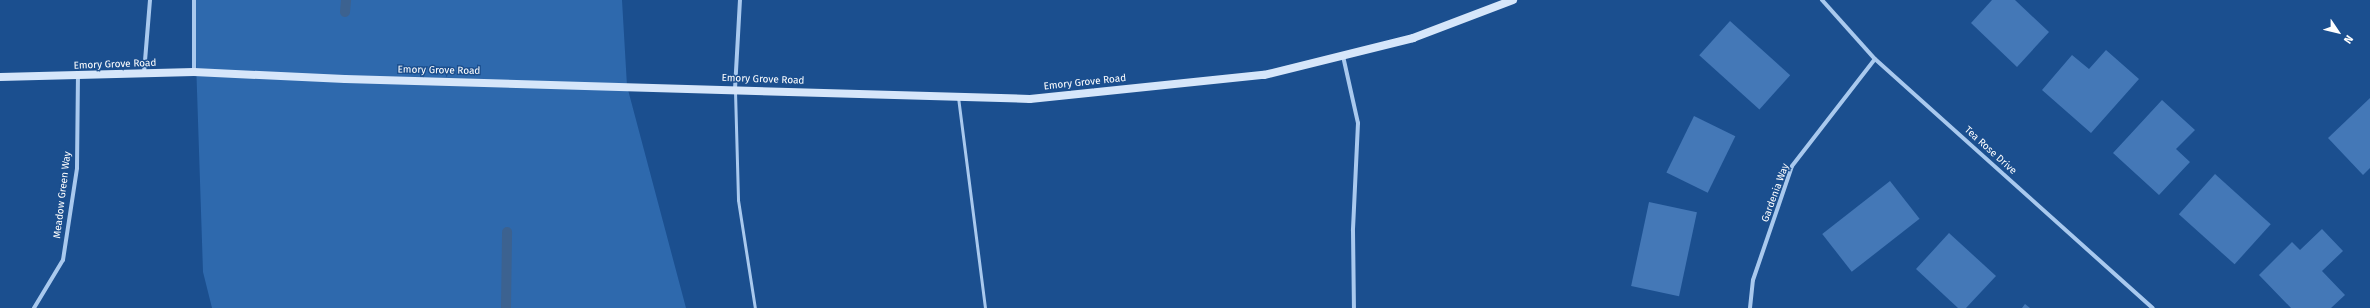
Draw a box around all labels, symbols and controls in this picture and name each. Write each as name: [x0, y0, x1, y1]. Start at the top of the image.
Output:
north arrow: [2318, 12, 2358, 52]
text: N: [2341, 32, 2356, 46]
street label: Emory Grove Road: [73, 58, 157, 72]
street label: Emory Grove Road: [398, 64, 480, 78]
street label: Emory Grove Road: [721, 73, 805, 87]
street label: Emory Grove Road: [1043, 73, 1127, 93]
street label: Tea Rose Drive: [1961, 124, 2019, 178]
street label: Meadow Green Way: [52, 151, 74, 239]
street label: Gardenia Way: [1760, 162, 1792, 224]

